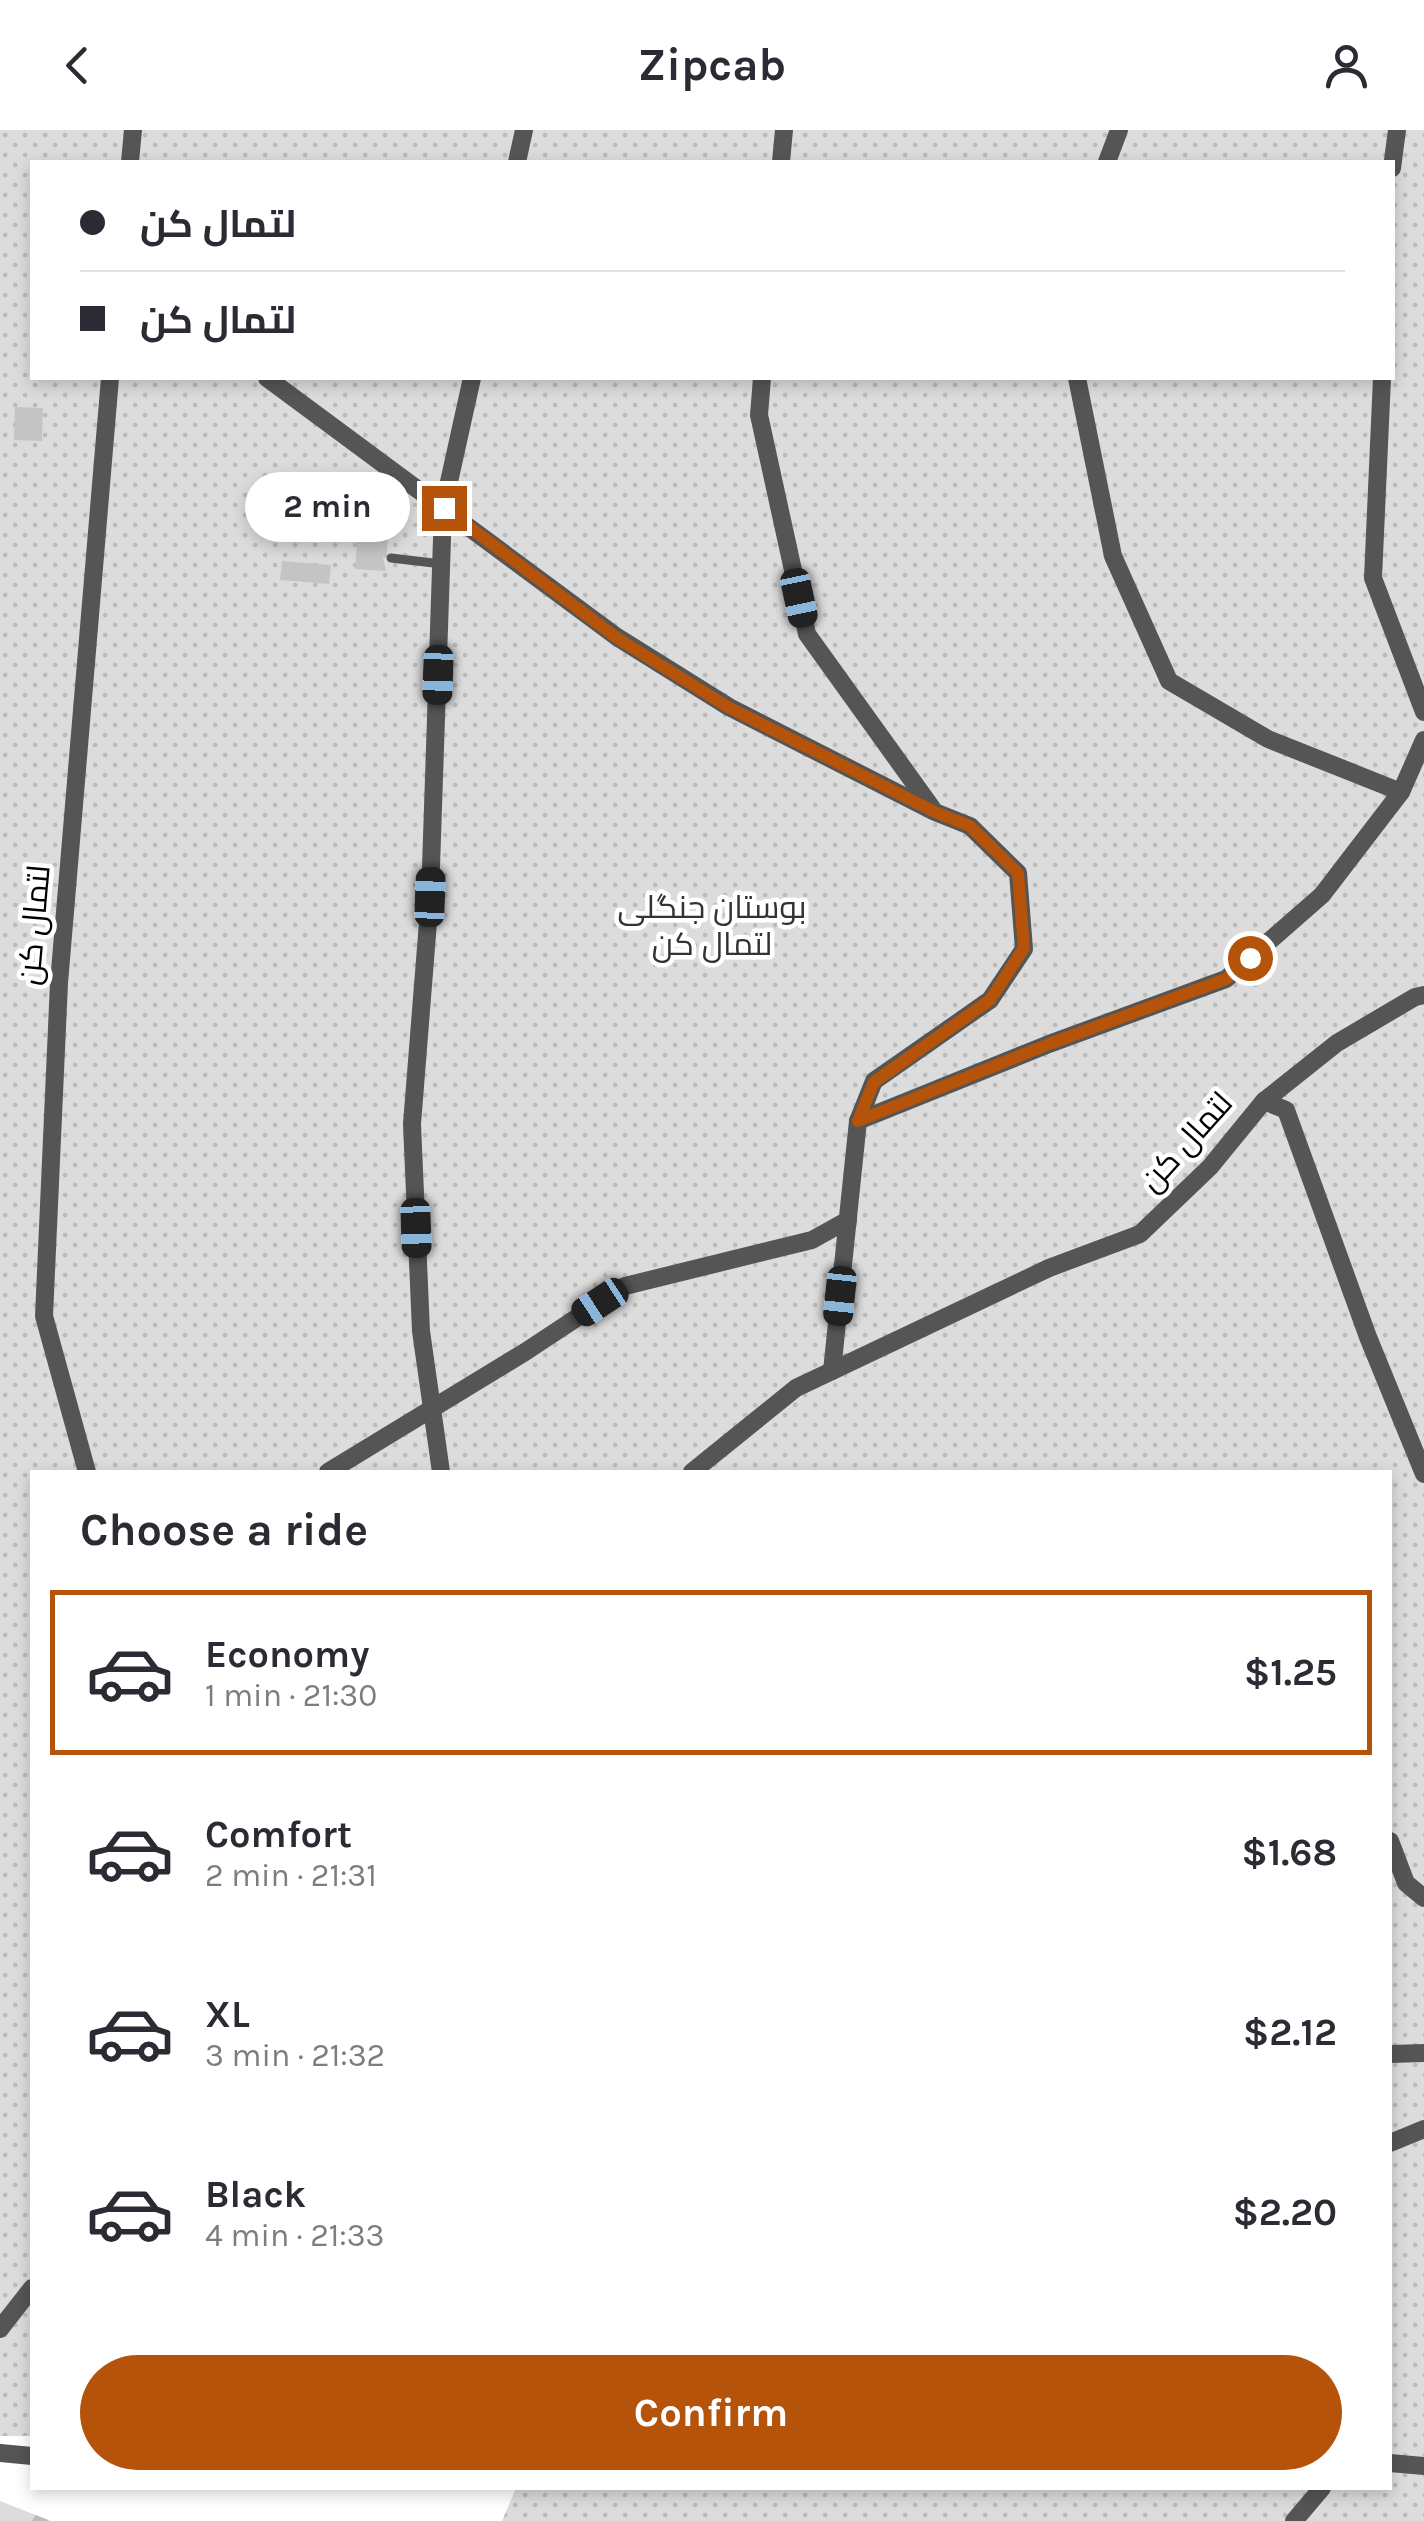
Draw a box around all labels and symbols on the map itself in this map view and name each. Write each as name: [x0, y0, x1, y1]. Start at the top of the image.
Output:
callout: 2 min: [244, 473, 409, 543]
route end: [422, 486, 467, 531]
car: [778, 566, 820, 630]
car: [422, 644, 454, 706]
street label: لتمال کن: [10, 863, 58, 987]
car: [414, 866, 446, 928]
park label: بوستان جنگلی لتمال کن: [617, 889, 807, 963]
route start: [1228, 936, 1273, 981]
street label: لتمال کن: [1132, 1085, 1240, 1199]
car: [400, 1197, 432, 1259]
car: [822, 1265, 858, 1327]
car: [567, 1273, 633, 1331]

